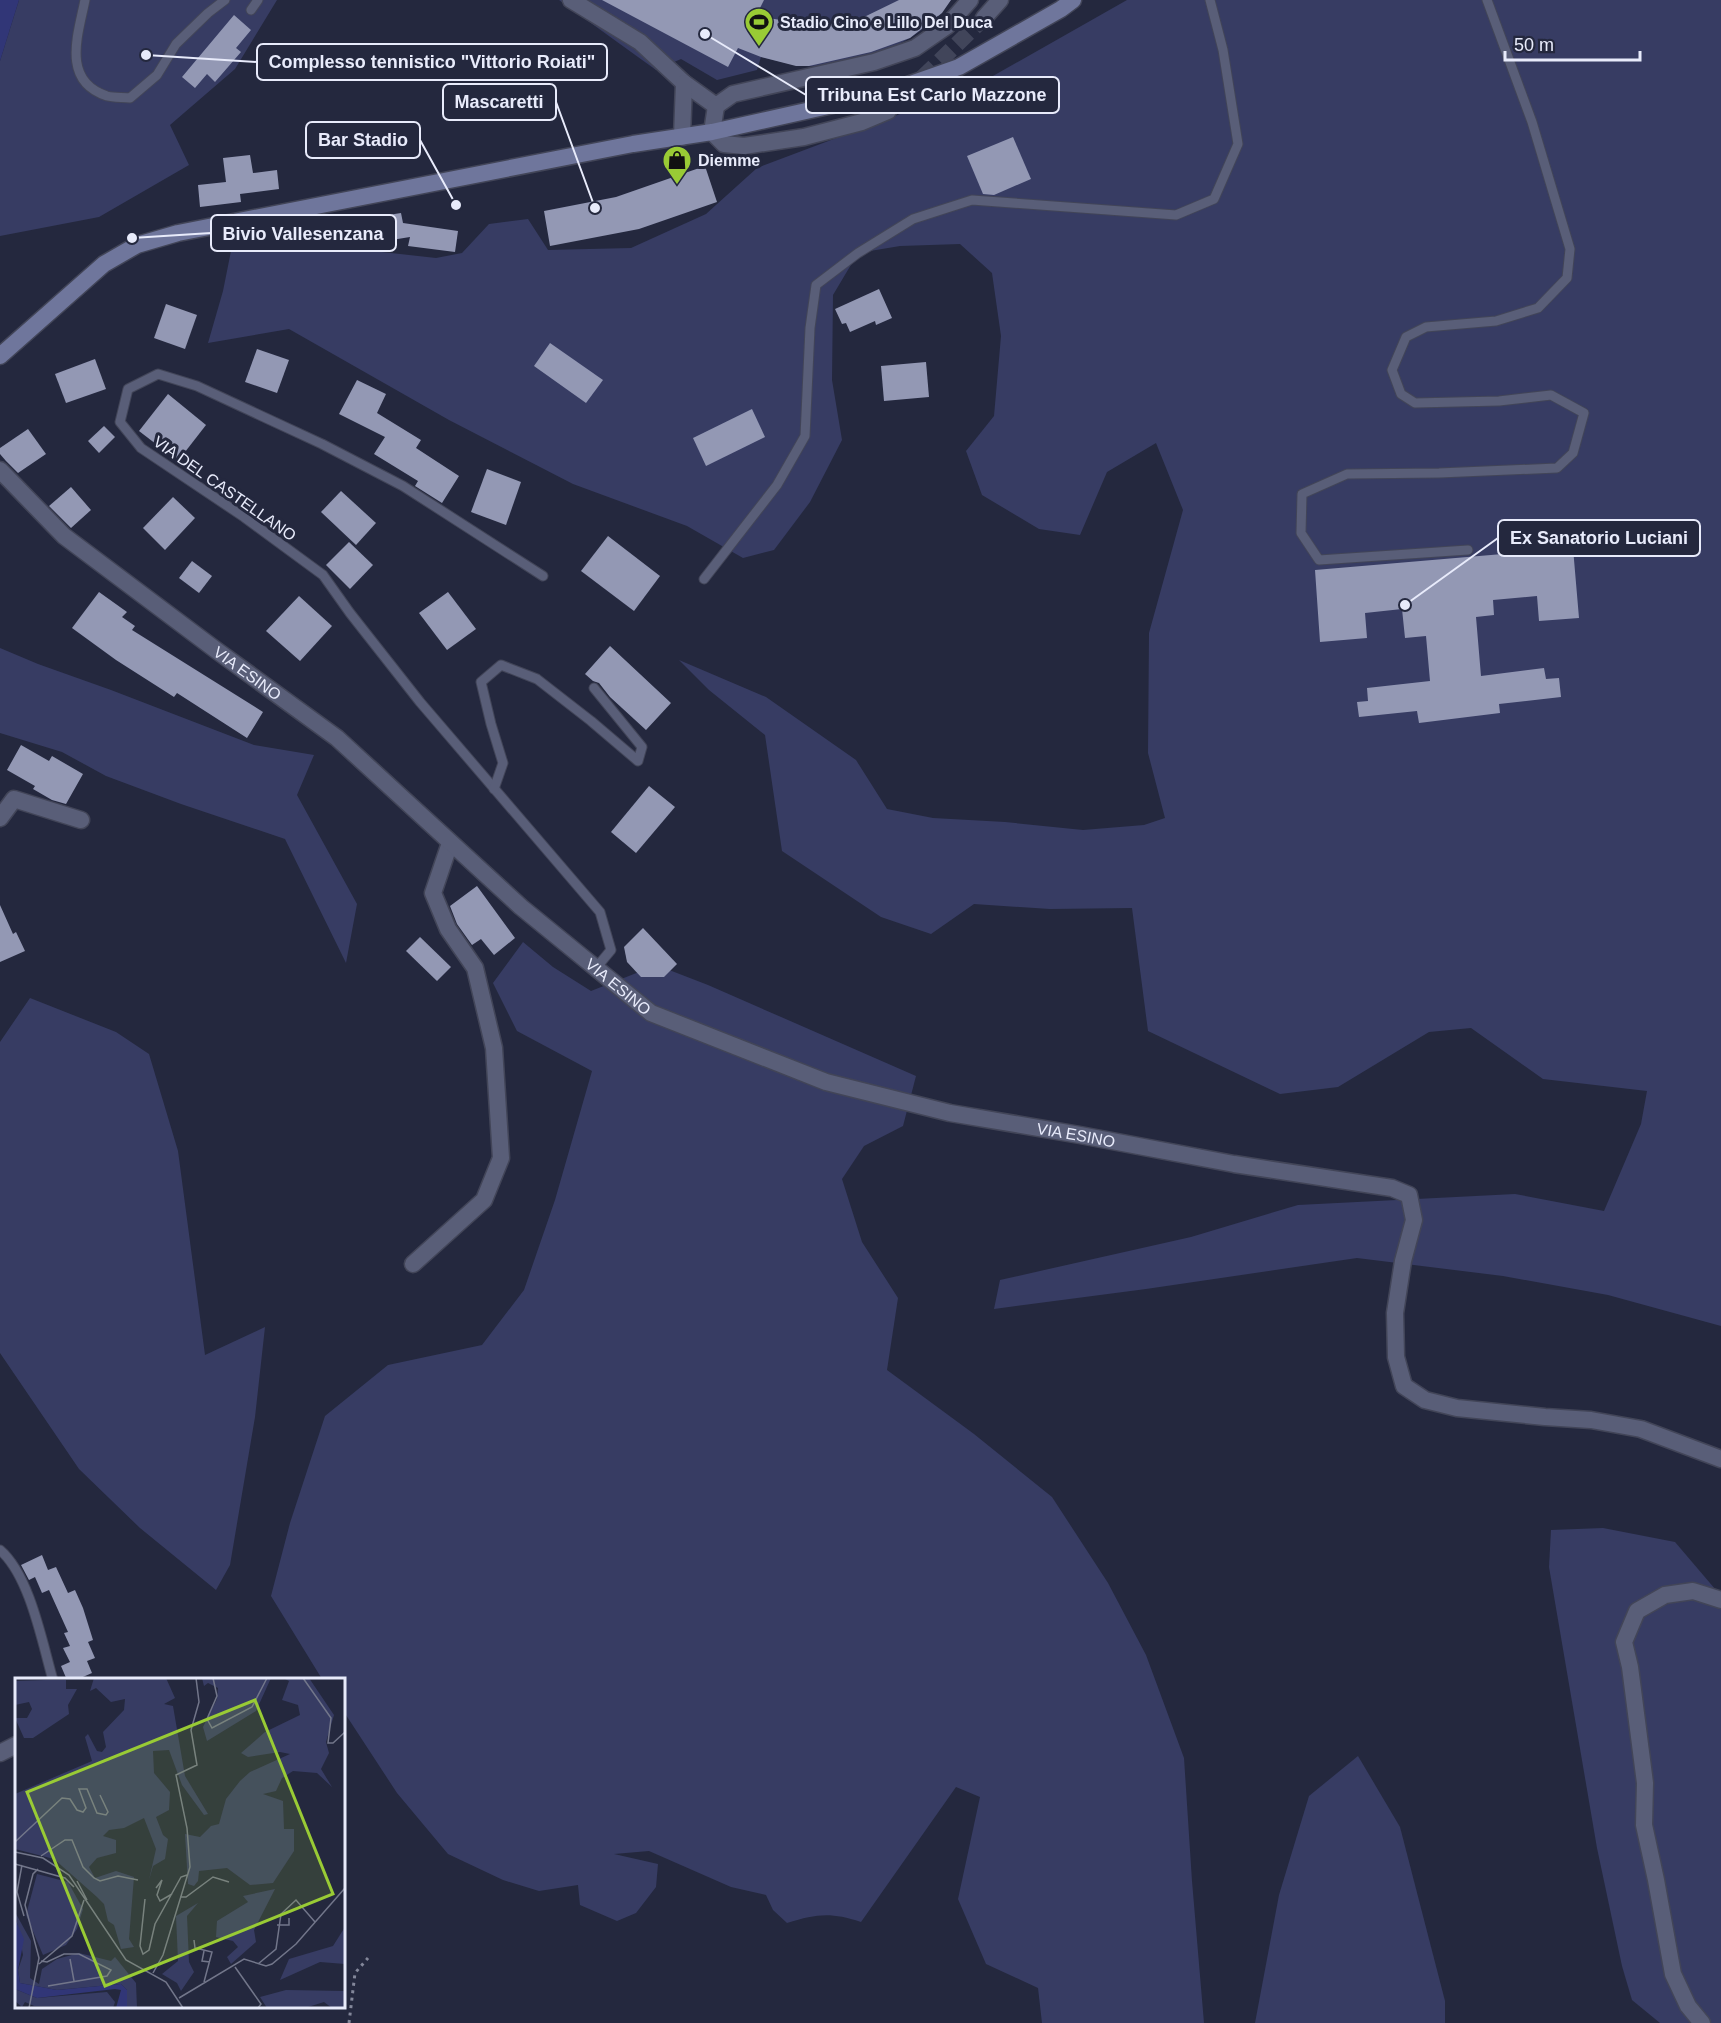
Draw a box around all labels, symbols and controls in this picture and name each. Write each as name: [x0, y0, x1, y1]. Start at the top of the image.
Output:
sports icon: Stadio Cino e Lillo Del Duca: [743, 6, 775, 48]
place label: Stadio Cino e Lillo Del Duca: [780, 14, 993, 31]
scale bar: [1505, 24, 1640, 62]
text: 50 m: [1514, 35, 1554, 55]
callout: Complesso tennistico "Vittorio Roiati": [257, 44, 607, 80]
text: Complesso tennistico "Vittorio Roiati": [269, 52, 595, 72]
callout: Tribuna Est Carlo Mazzone: [806, 77, 1059, 113]
callout: Mascaretti: [443, 84, 556, 120]
text: Tribuna Est Carlo Mazzone: [817, 85, 1047, 105]
text: Mascaretti: [454, 92, 544, 112]
callout: Bar Stadio: [306, 122, 420, 158]
text: Bar Stadio: [318, 130, 408, 150]
shop icon: Diemme: [661, 144, 693, 186]
place label: Diemme: [698, 152, 760, 169]
callout: Bivio Vallesenzana: [211, 215, 396, 251]
text: Bivio Vallesenzana: [222, 224, 385, 244]
street label: VIA DEL CASTELLANO: [150, 433, 299, 544]
callout: Ex Sanatorio Luciani: [1498, 520, 1700, 556]
text: Ex Sanatorio Luciani: [1510, 528, 1688, 548]
street label: VIA ESINO: [210, 643, 284, 704]
street label: VIA ESINO: [582, 955, 654, 1018]
street label: VIA ESINO: [1036, 1120, 1117, 1150]
inset map: [15, 1678, 345, 2008]

